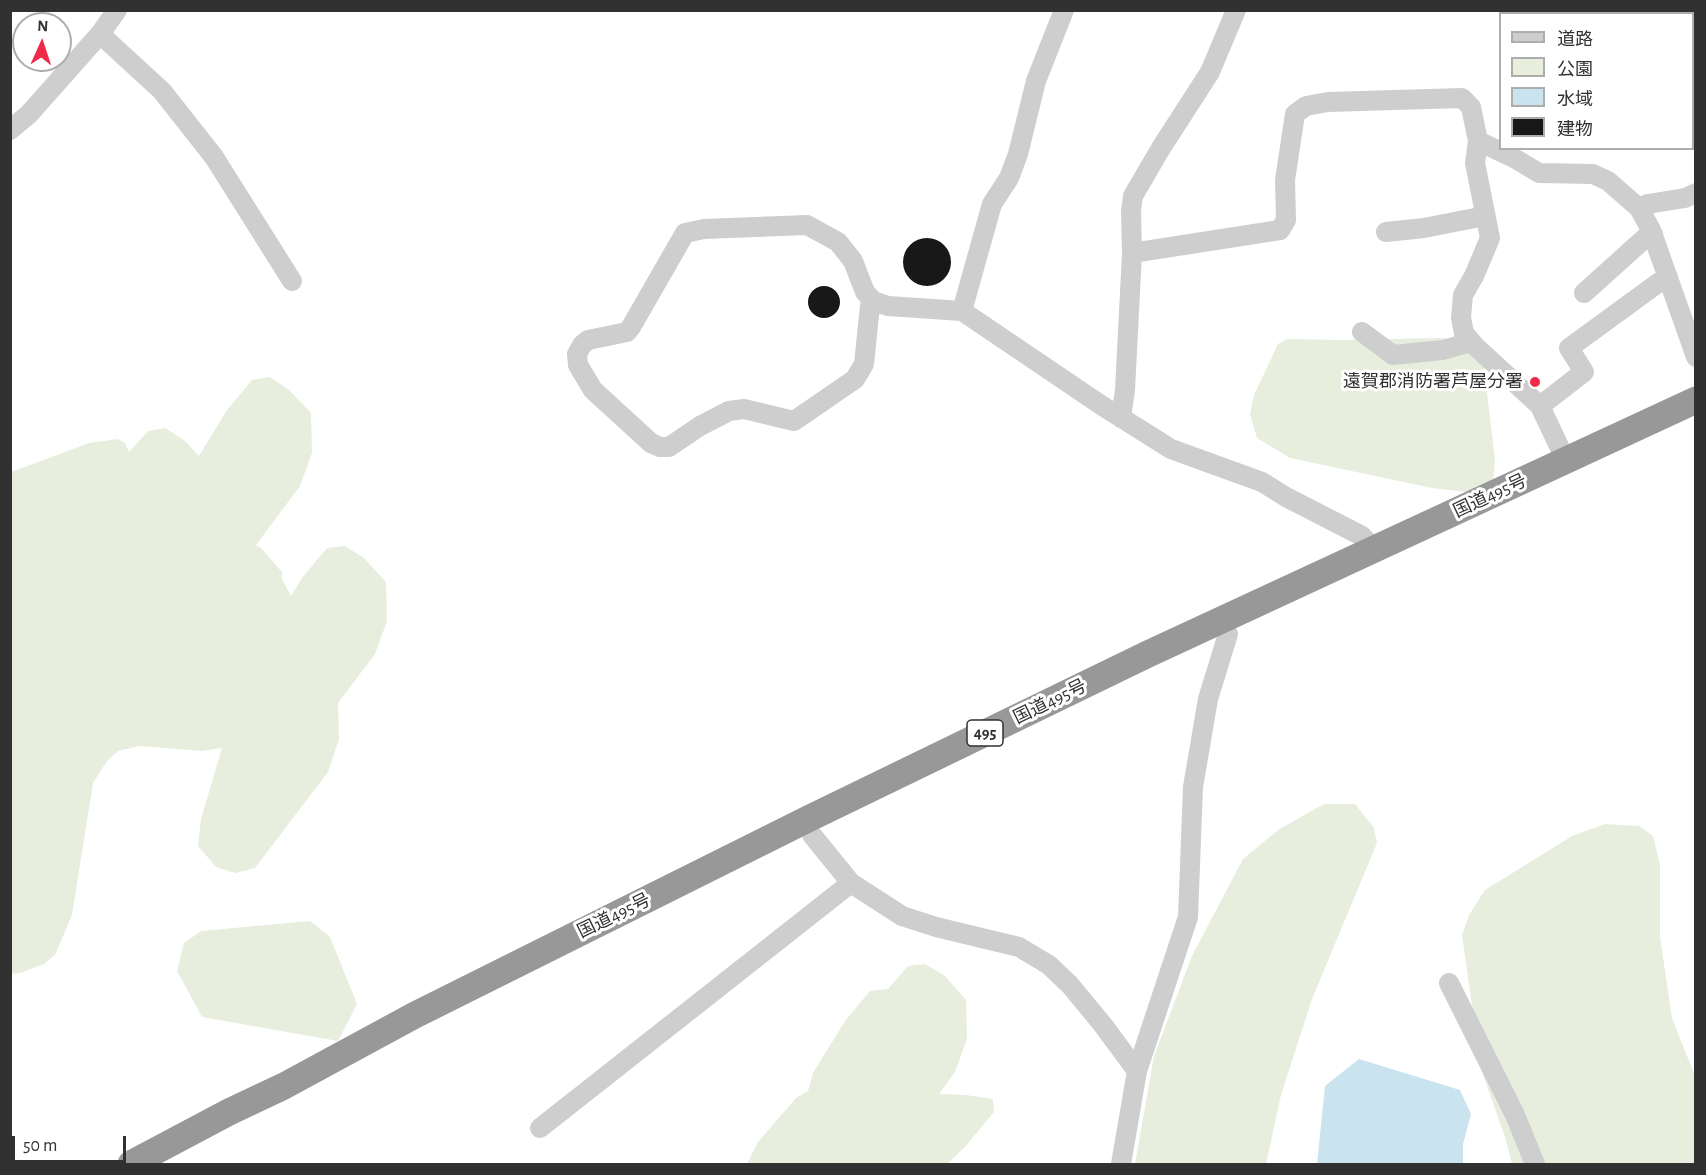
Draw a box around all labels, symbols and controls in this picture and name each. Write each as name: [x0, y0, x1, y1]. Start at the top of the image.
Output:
north arrow: [12, 12, 72, 72]
legend: [1499, 12, 1694, 150]
text: N: [37, 18, 49, 34]
text: 道路: [1557, 31, 1593, 49]
text: 公園: [1557, 61, 1593, 79]
text: 水域: [1557, 91, 1593, 109]
text: 建物: [1557, 121, 1593, 139]
place label: 遠賀郡消防署芦屋分署: [1343, 371, 1523, 393]
marker: 遠賀郡消防署芦屋分署: [1528, 375, 1542, 389]
street label: 国道495号: [1450, 470, 1530, 522]
street label: 国道495号: [1010, 675, 1090, 729]
road number: 495: [967, 720, 1003, 746]
street label: 国道495号: [574, 889, 654, 943]
scale bar: [15, 1124, 129, 1162]
text: 50 m: [23, 1137, 57, 1155]

